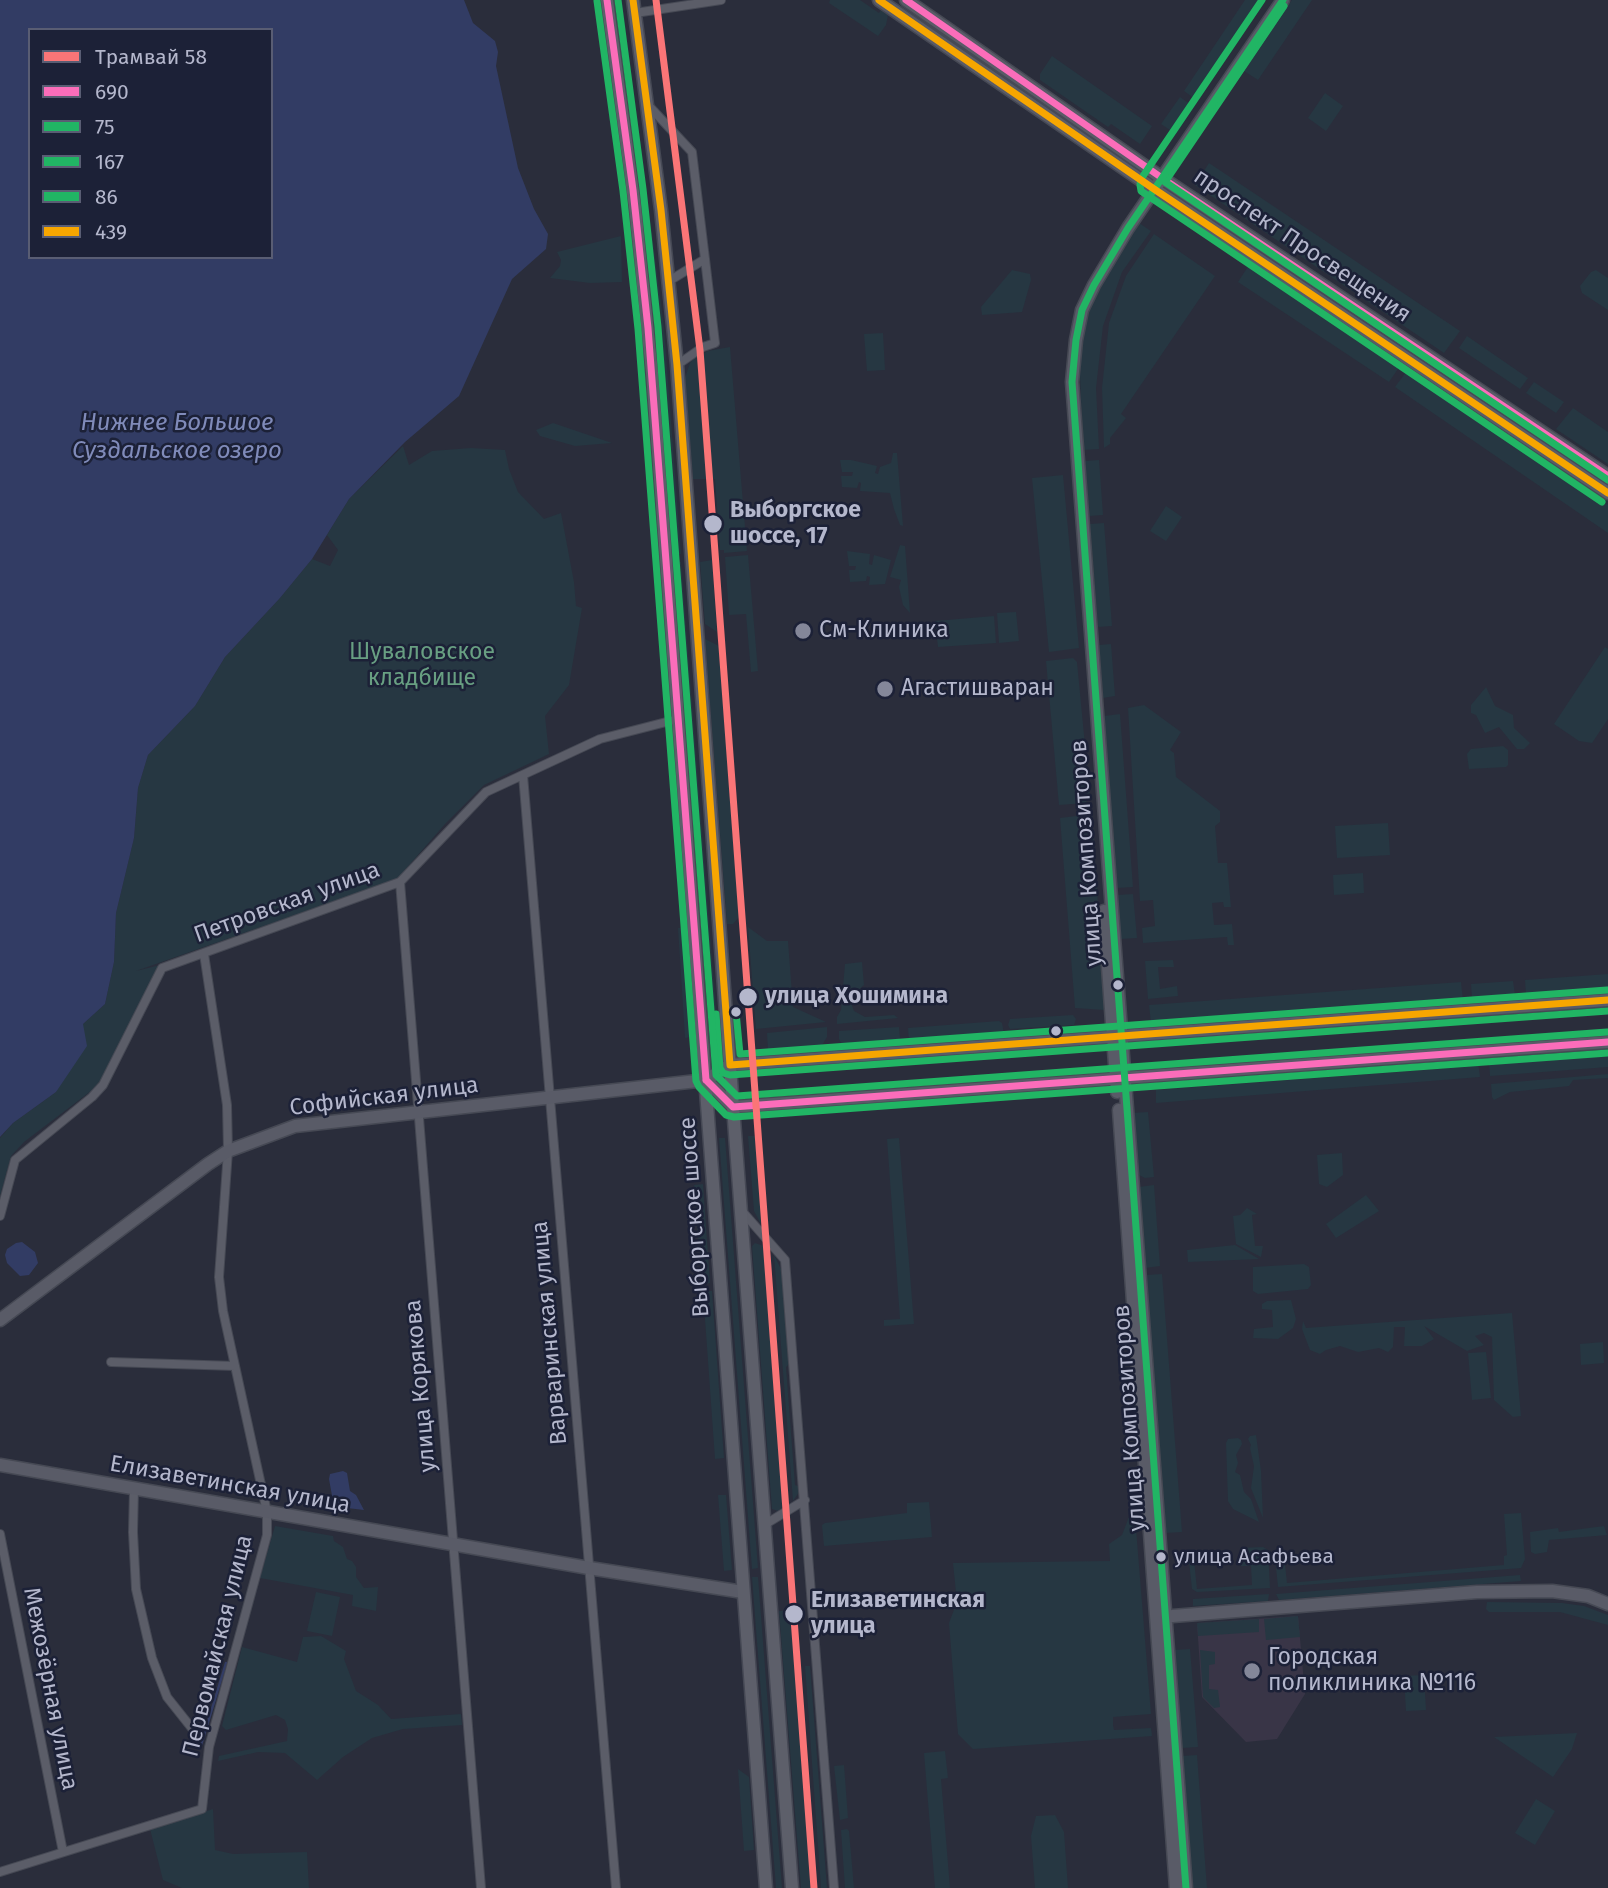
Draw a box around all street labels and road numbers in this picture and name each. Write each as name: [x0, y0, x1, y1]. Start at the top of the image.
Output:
street label: проспект Просвещения: [1188, 163, 1416, 329]
street label: улица Композиторов: [1065, 739, 1109, 967]
street label: Петровская улица: [190, 857, 384, 949]
street label: Софийская улица: [288, 1072, 480, 1122]
street label: Выборгское шоссе: [674, 1116, 716, 1318]
street label: Варваринская улица: [526, 1220, 574, 1446]
street label: улица Корякова: [400, 1298, 442, 1474]
street label: улица Композиторов: [1108, 1304, 1152, 1532]
street label: Елизаветинская улица: [108, 1450, 352, 1520]
street label: Первомайская улица: [177, 1532, 259, 1760]
street label: Межозёрная улица: [17, 1585, 83, 1793]

